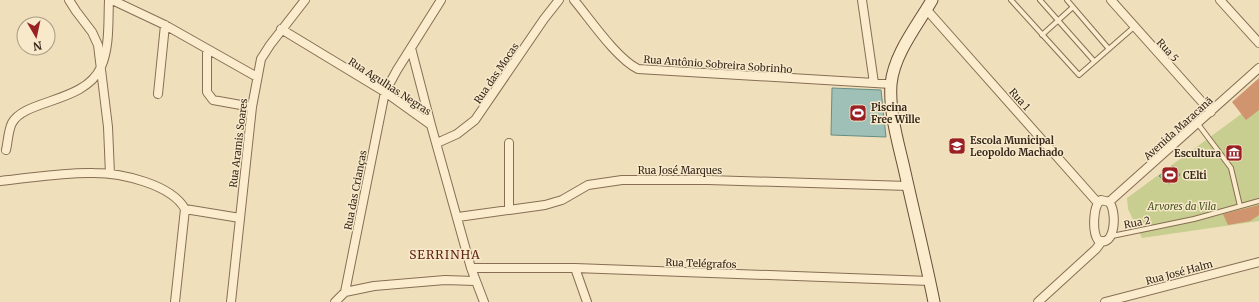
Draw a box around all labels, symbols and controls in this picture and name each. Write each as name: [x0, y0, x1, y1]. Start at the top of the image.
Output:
north arrow: [16, 16, 56, 56]
street label: Rua 5: [1154, 36, 1181, 65]
text: N: [32, 38, 43, 54]
street label: Rua das Mocas: [471, 40, 522, 106]
street label: Rua Antônio Sobreira Sobrinho: [643, 53, 793, 76]
street label: Rua Agulhas Negras: [346, 55, 434, 118]
street label: Rua 1: [1006, 86, 1033, 113]
street label: Avenida Maracanã: [1140, 94, 1216, 163]
street label: Rua Aramis Soares: [227, 98, 250, 188]
place label: Piscina Free Wille: [871, 101, 921, 126]
sports icon: Piscina Free Wille: [848, 103, 868, 123]
place label: Escola Municipal Leopoldo Machado: [970, 134, 1063, 159]
school or university icon: Escola Municipal Leopoldo Machado: [947, 136, 967, 156]
museum icon: Escultura: [1224, 143, 1244, 163]
place label: Escultura: [1174, 147, 1221, 160]
street label: Rua das Crianças: [341, 149, 370, 231]
street label: Rua José Marques: [638, 164, 722, 177]
sports icon: CElti: [1160, 165, 1180, 185]
place label: CElti: [1183, 169, 1207, 182]
park label: Arvores da Vila: [1147, 200, 1216, 213]
street label: Rua 2: [1123, 214, 1152, 231]
district label: SERRINHA: [409, 247, 481, 262]
street label: Rua Telégrafos: [665, 256, 737, 271]
street label: Rua José Halm: [1144, 257, 1214, 288]

